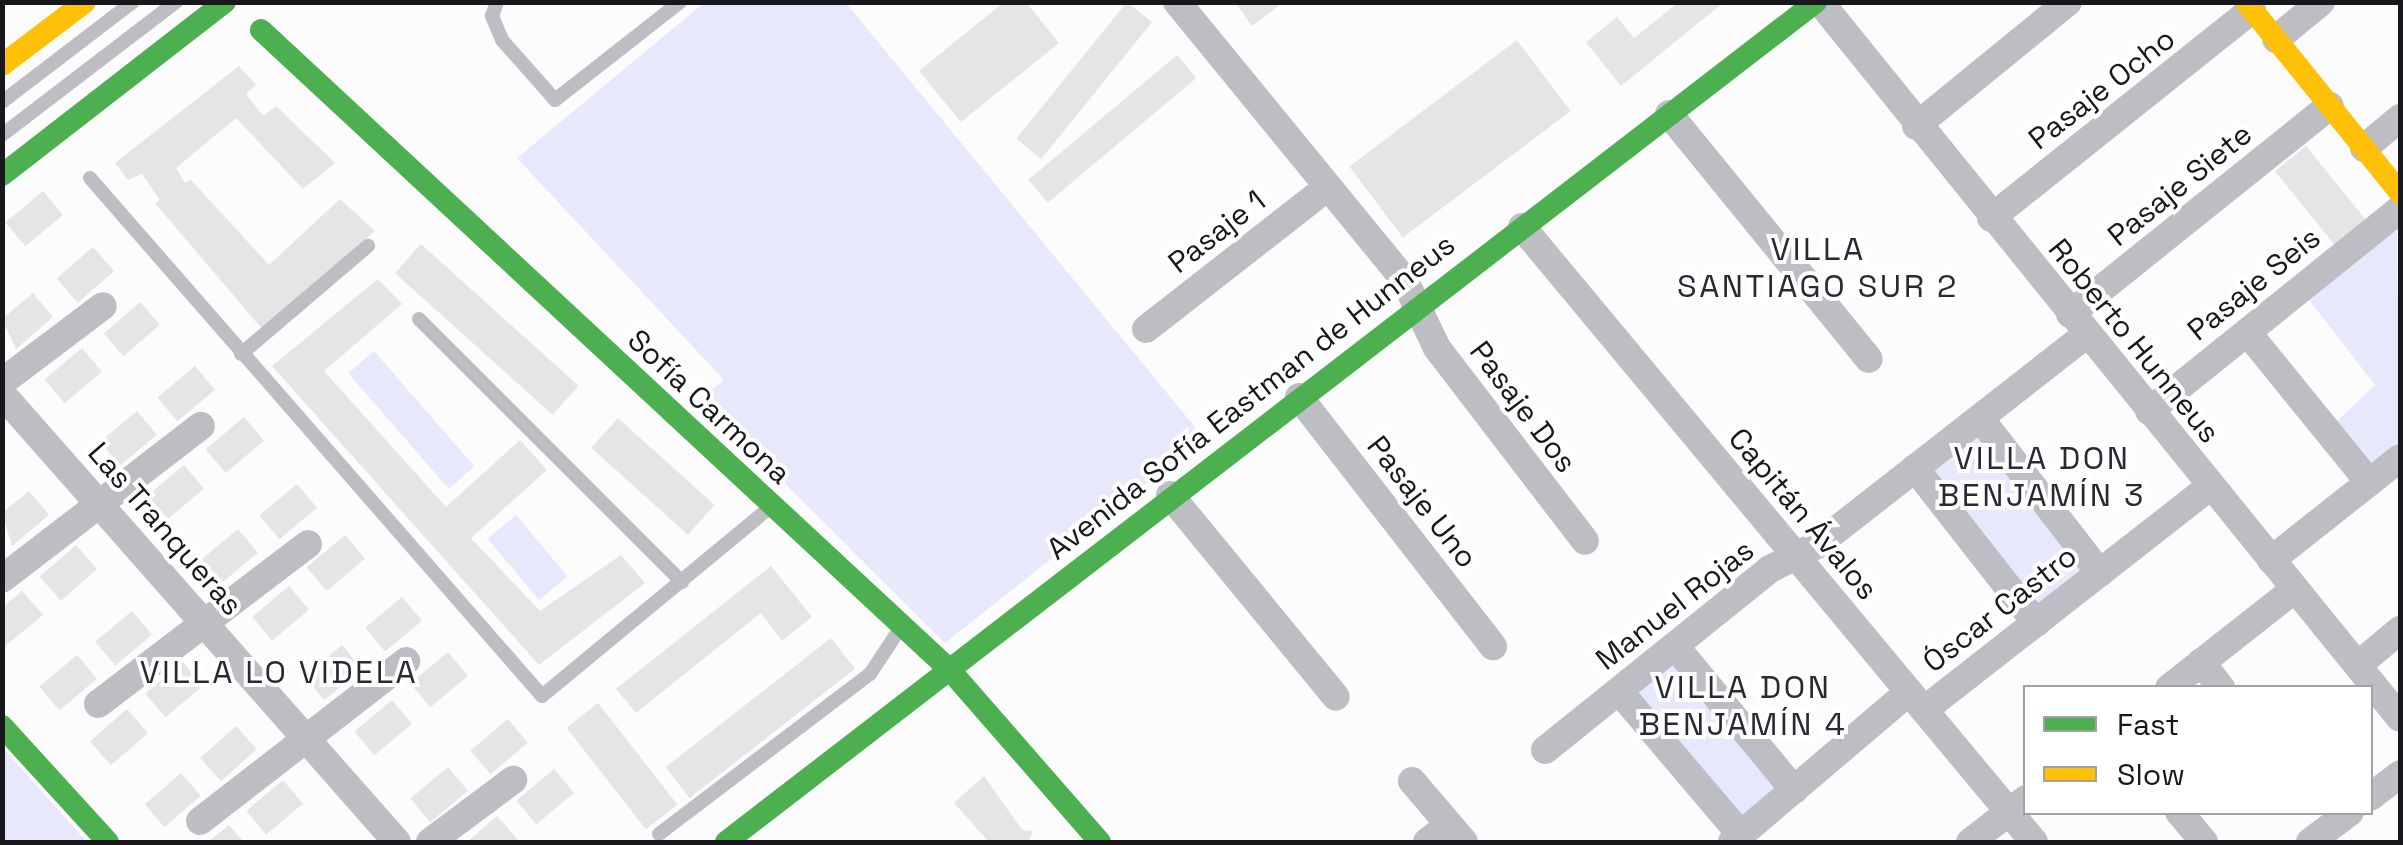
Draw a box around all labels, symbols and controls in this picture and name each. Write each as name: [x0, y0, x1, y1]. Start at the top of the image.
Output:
street label: Pasaje Ocho: [2022, 21, 2182, 157]
street label: Pasaje Siete: [2101, 116, 2259, 254]
street label: Pasaje 1: [1161, 183, 1273, 281]
street label: Pasaje Seis: [2181, 220, 2327, 348]
street label: Avenida Sofía Eastman de Hunneus: [1040, 227, 1462, 567]
district label: VILLA SANTIAGO SUR 2: [1677, 231, 1959, 306]
street label: Roberto Hunneus: [2041, 232, 2227, 450]
street label: Sofía Carmona: [620, 322, 798, 492]
street label: Pasaje Dos: [1462, 334, 1584, 480]
street label: Capitán Ávalos: [1721, 421, 1885, 607]
street label: Pasaje Uno: [1359, 429, 1485, 575]
street label: Las Tranqueras: [80, 435, 250, 623]
district label: VILLA DON BENJAMÍN 3: [1938, 440, 2146, 515]
street label: Manuel Rojas: [1589, 532, 1761, 678]
street label: Óscar Castro: [1916, 538, 2084, 680]
district label: VILLA LO VIDELA: [139, 653, 419, 691]
district label: VILLA DON BENJAMÍN 4: [1639, 669, 1847, 744]
legend: [2023, 685, 2373, 815]
text: Fast: [2117, 705, 2179, 744]
text: Slow: [2117, 755, 2185, 794]

